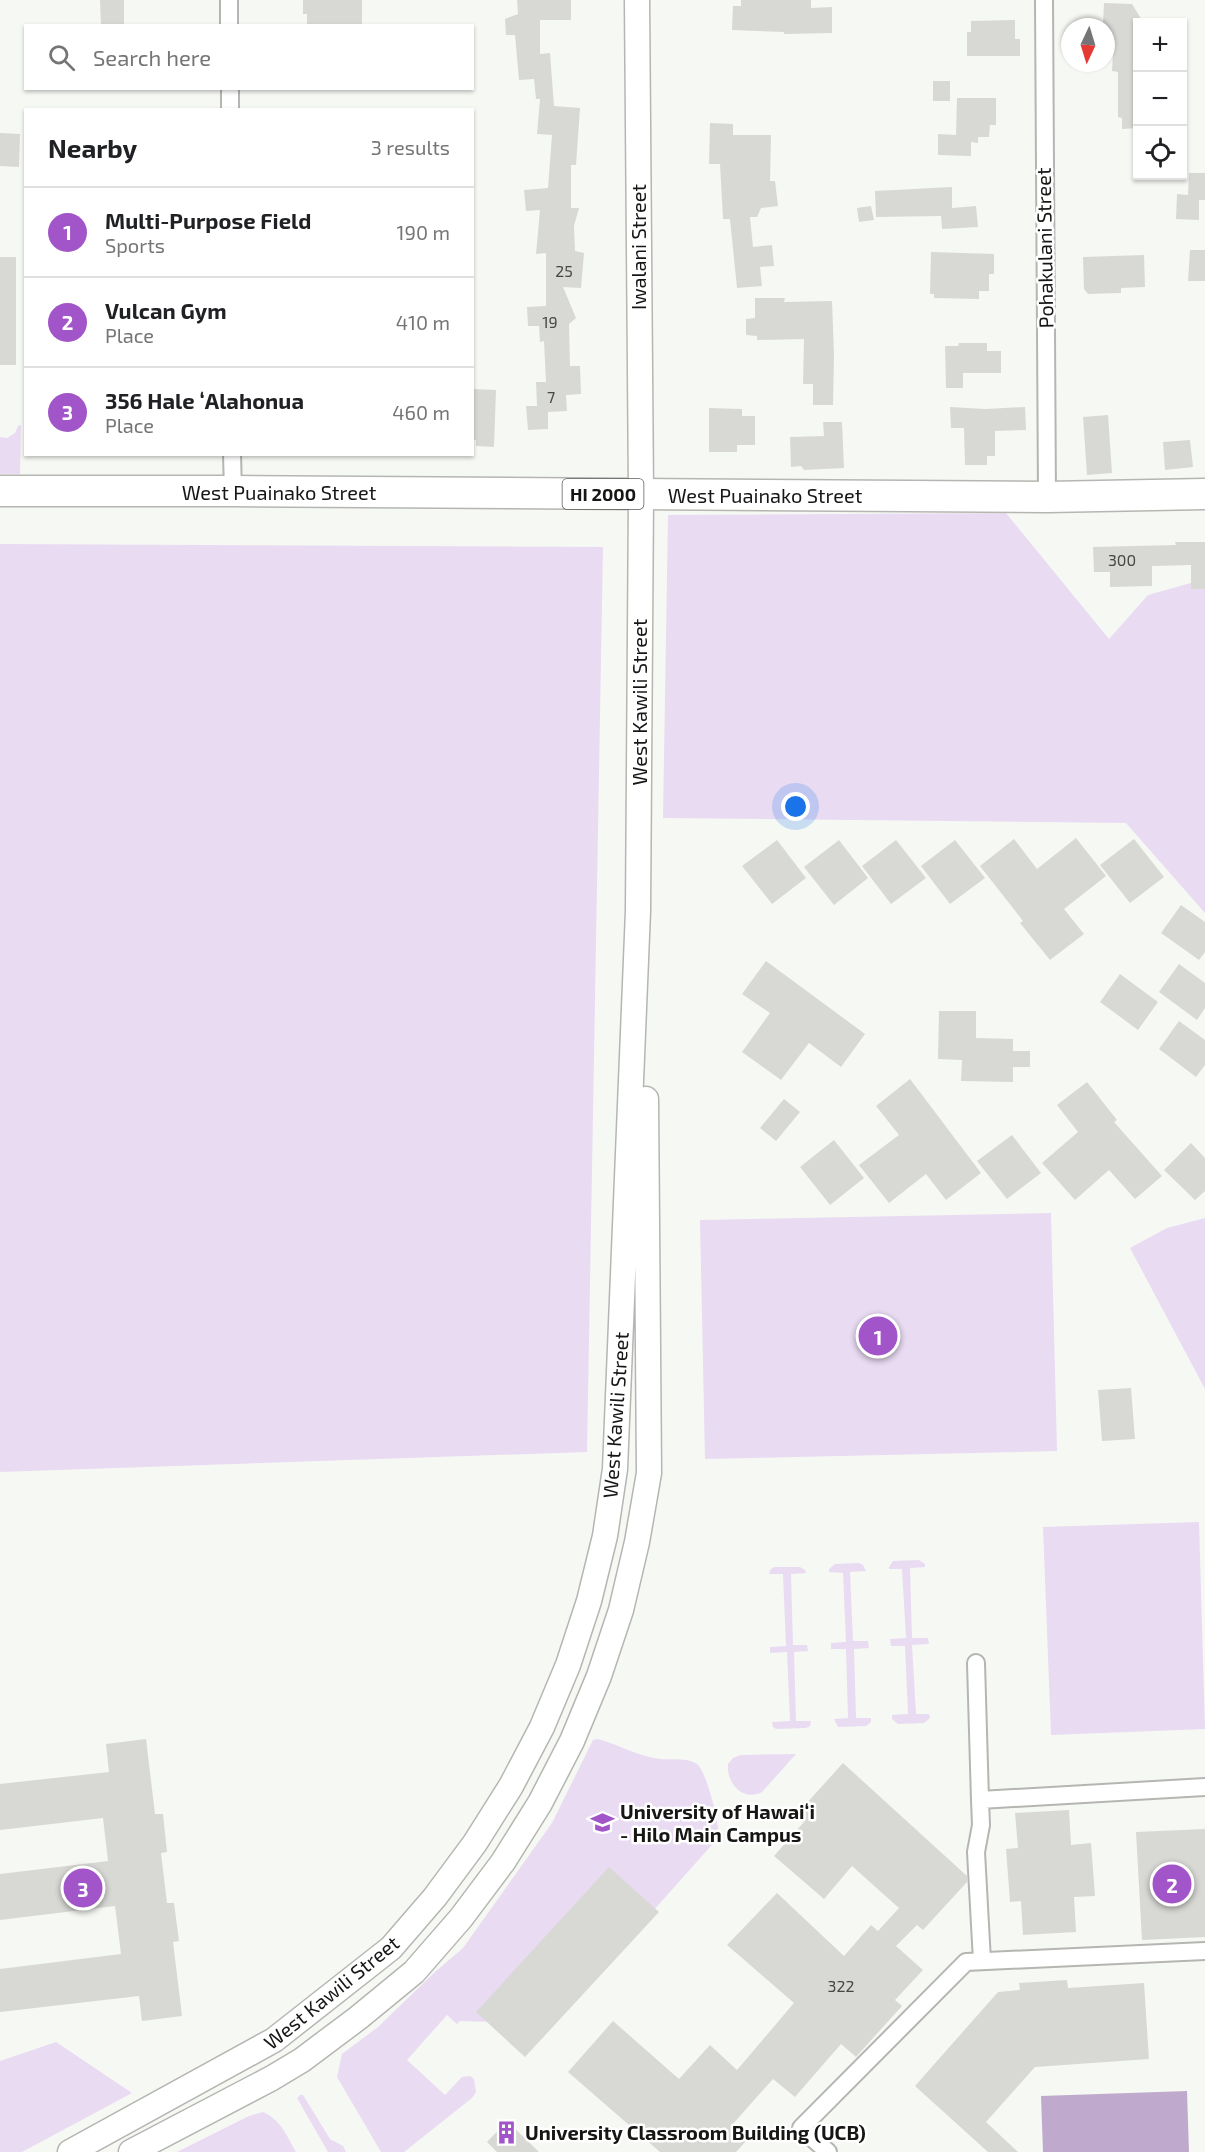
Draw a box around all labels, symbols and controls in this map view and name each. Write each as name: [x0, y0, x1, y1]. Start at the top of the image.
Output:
north arrow: [1061, 18, 1115, 72]
map controls: [1133, 18, 1187, 180]
button: +: [1133, 18, 1187, 72]
search box: [24, 24, 474, 90]
icon: search: [45, 41, 78, 74]
text: Search here: [93, 44, 211, 70]
button: −: [1133, 72, 1187, 126]
button: locate: [1133, 126, 1187, 180]
text: Nearby: [48, 132, 137, 163]
text: 3 results: [371, 135, 450, 159]
street label: Pohakulani Street: [1031, 167, 1057, 329]
street label: Iwalani Street: [626, 184, 650, 310]
text: Multi-Purpose Field: [105, 207, 311, 233]
text: 1: [63, 220, 72, 244]
text: 190 m: [397, 220, 450, 244]
text: Sports: [105, 233, 165, 257]
house number: 25: [555, 261, 573, 280]
text: Vulcan Gym: [105, 297, 227, 323]
text: 2: [62, 310, 73, 334]
text: 410 m: [396, 310, 450, 334]
house number: 19: [542, 312, 558, 331]
text: Place: [105, 323, 154, 347]
text: 356 Hale ʻAlahonua: [105, 387, 304, 413]
house number: 7: [547, 387, 555, 406]
text: 3: [62, 400, 73, 424]
text: 460 m: [392, 400, 450, 424]
text: Place: [105, 413, 154, 437]
road number: HI 2000: [562, 479, 644, 509]
street label: West Puainako Street: [182, 480, 377, 504]
street label: West Puainako Street: [668, 483, 863, 507]
house number: 300: [1108, 550, 1136, 569]
street label: West Kawili Street: [627, 618, 651, 785]
your location: [781, 792, 810, 821]
pin: 1: [858, 1314, 898, 1358]
street label: West Kawili Street: [597, 1331, 633, 1499]
place label: University of Hawaiʻi - Hilo Main Campus: [620, 1799, 815, 1846]
school or university icon: University of Hawaiʻi - Hilo Main Campus: [589, 1810, 615, 1836]
pin: 2: [1152, 1862, 1192, 1906]
pin: 3: [64, 1866, 103, 1910]
street label: West Kawili Street: [259, 1930, 404, 2054]
house number: 322: [828, 1976, 854, 1995]
building icon: University Classroom Building (UCB): [494, 2119, 520, 2145]
place label: University Classroom Building (UCB): [525, 2120, 866, 2145]

